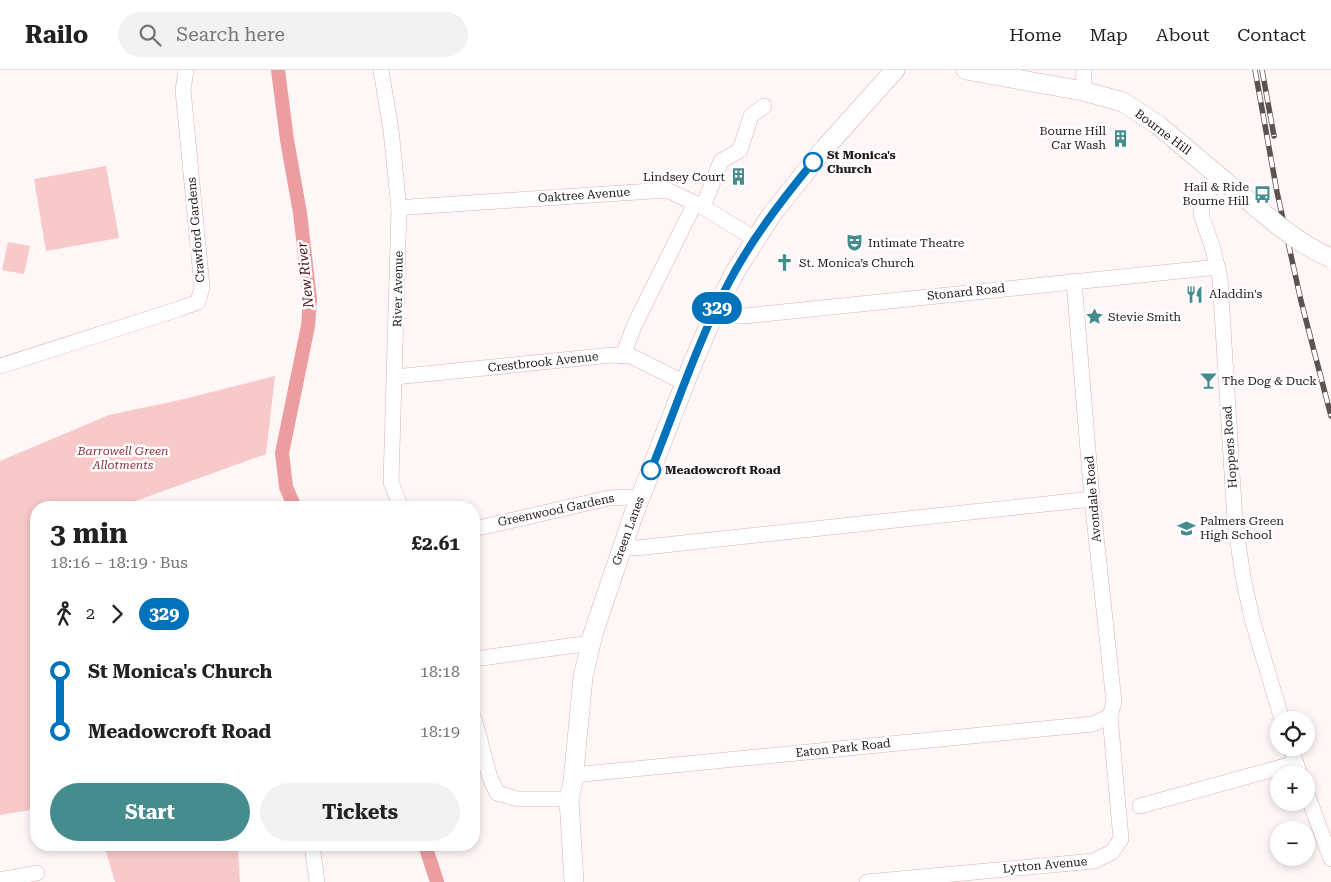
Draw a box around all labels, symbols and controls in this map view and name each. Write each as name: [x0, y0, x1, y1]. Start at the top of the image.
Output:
search box: [118, 12, 468, 57]
text: Railo: [25, 21, 88, 49]
icon: search: [136, 21, 164, 49]
text: Search here: [176, 23, 285, 46]
text: Home: [1009, 24, 1061, 45]
text: Map: [1089, 24, 1128, 45]
text: About: [1156, 24, 1209, 45]
text: Contact: [1237, 24, 1306, 45]
street label: Bourne Hill: [1132, 106, 1194, 158]
place label: Bourne Hill Car Wash: [1040, 124, 1106, 152]
building icon: Bourne Hill Car Wash: [1110, 128, 1130, 148]
place label: St Monica's Church: [827, 148, 896, 176]
marker: St Monica's Church: [803, 152, 823, 172]
building icon: Lindsey Court: [729, 167, 749, 187]
place label: Lindsey Court: [643, 170, 726, 184]
street label: Crawford Gardens: [184, 176, 208, 283]
place label: Hail & Ride Bourne Hill: [1183, 180, 1249, 208]
bus stop icon: Hail & Ride Bourne Hill: [1253, 184, 1273, 204]
street label: Oaktree Avenue: [538, 185, 631, 205]
theatre icon: Intimate Theatre: [844, 233, 864, 253]
place label: Intimate Theatre: [868, 236, 965, 250]
water label: New River: [294, 241, 317, 310]
street label: River Avenue: [390, 250, 406, 327]
church icon: St. Monica’s Church: [775, 253, 795, 273]
place label: St. Monica’s Church: [799, 256, 915, 270]
street label: Stonard Road: [926, 281, 1006, 303]
restaurant icon: Aladdin's: [1185, 284, 1205, 304]
place label: Aladdin's: [1209, 287, 1262, 301]
line badge: 329: [688, 292, 746, 324]
text: 329: [702, 297, 732, 318]
place icon: Stevie Smith: [1084, 307, 1104, 327]
place label: Stevie Smith: [1108, 310, 1181, 324]
street label: Crestbrook Avenue: [487, 349, 599, 375]
bar icon: The Dog & Duck: [1198, 371, 1218, 391]
place label: The Dog & Duck: [1222, 374, 1317, 388]
street label: Hoppers Road: [1220, 405, 1240, 489]
park label: Barrowell Green Allotments: [77, 444, 168, 472]
street label: Avondale Road: [1082, 455, 1104, 543]
marker: Meadowcroft Road: [641, 460, 661, 480]
place label: Meadowcroft Road: [665, 463, 781, 477]
street label: Greenwood Gardens: [496, 491, 616, 529]
street label: Green Lanes: [609, 494, 647, 567]
place label: Palmers Green High School: [1200, 514, 1284, 542]
text: 3 min: [50, 517, 128, 550]
school or university icon: Palmers Green High School: [1176, 518, 1196, 538]
text: £2.61: [411, 532, 460, 555]
text: 18:16 – 18:19 · Bus: [50, 553, 188, 572]
icon: walk: [50, 600, 78, 628]
icon: forward: [103, 600, 131, 628]
text: 329: [149, 603, 179, 624]
text: 2: [86, 604, 95, 623]
text: St Monica's Church: [88, 660, 272, 683]
text: 18:18: [420, 662, 460, 681]
map controls: [1270, 711, 1315, 866]
button: locate: [1270, 711, 1315, 756]
text: Meadowcroft Road: [88, 720, 271, 743]
text: 18:19: [420, 722, 460, 741]
street label: Eaton Park Road: [795, 736, 892, 760]
button: +: [1270, 766, 1315, 811]
button: Start: [50, 783, 250, 841]
button: Tickets: [260, 783, 460, 841]
button: −: [1270, 821, 1315, 866]
street label: Lytton Avenue: [1002, 854, 1088, 876]

